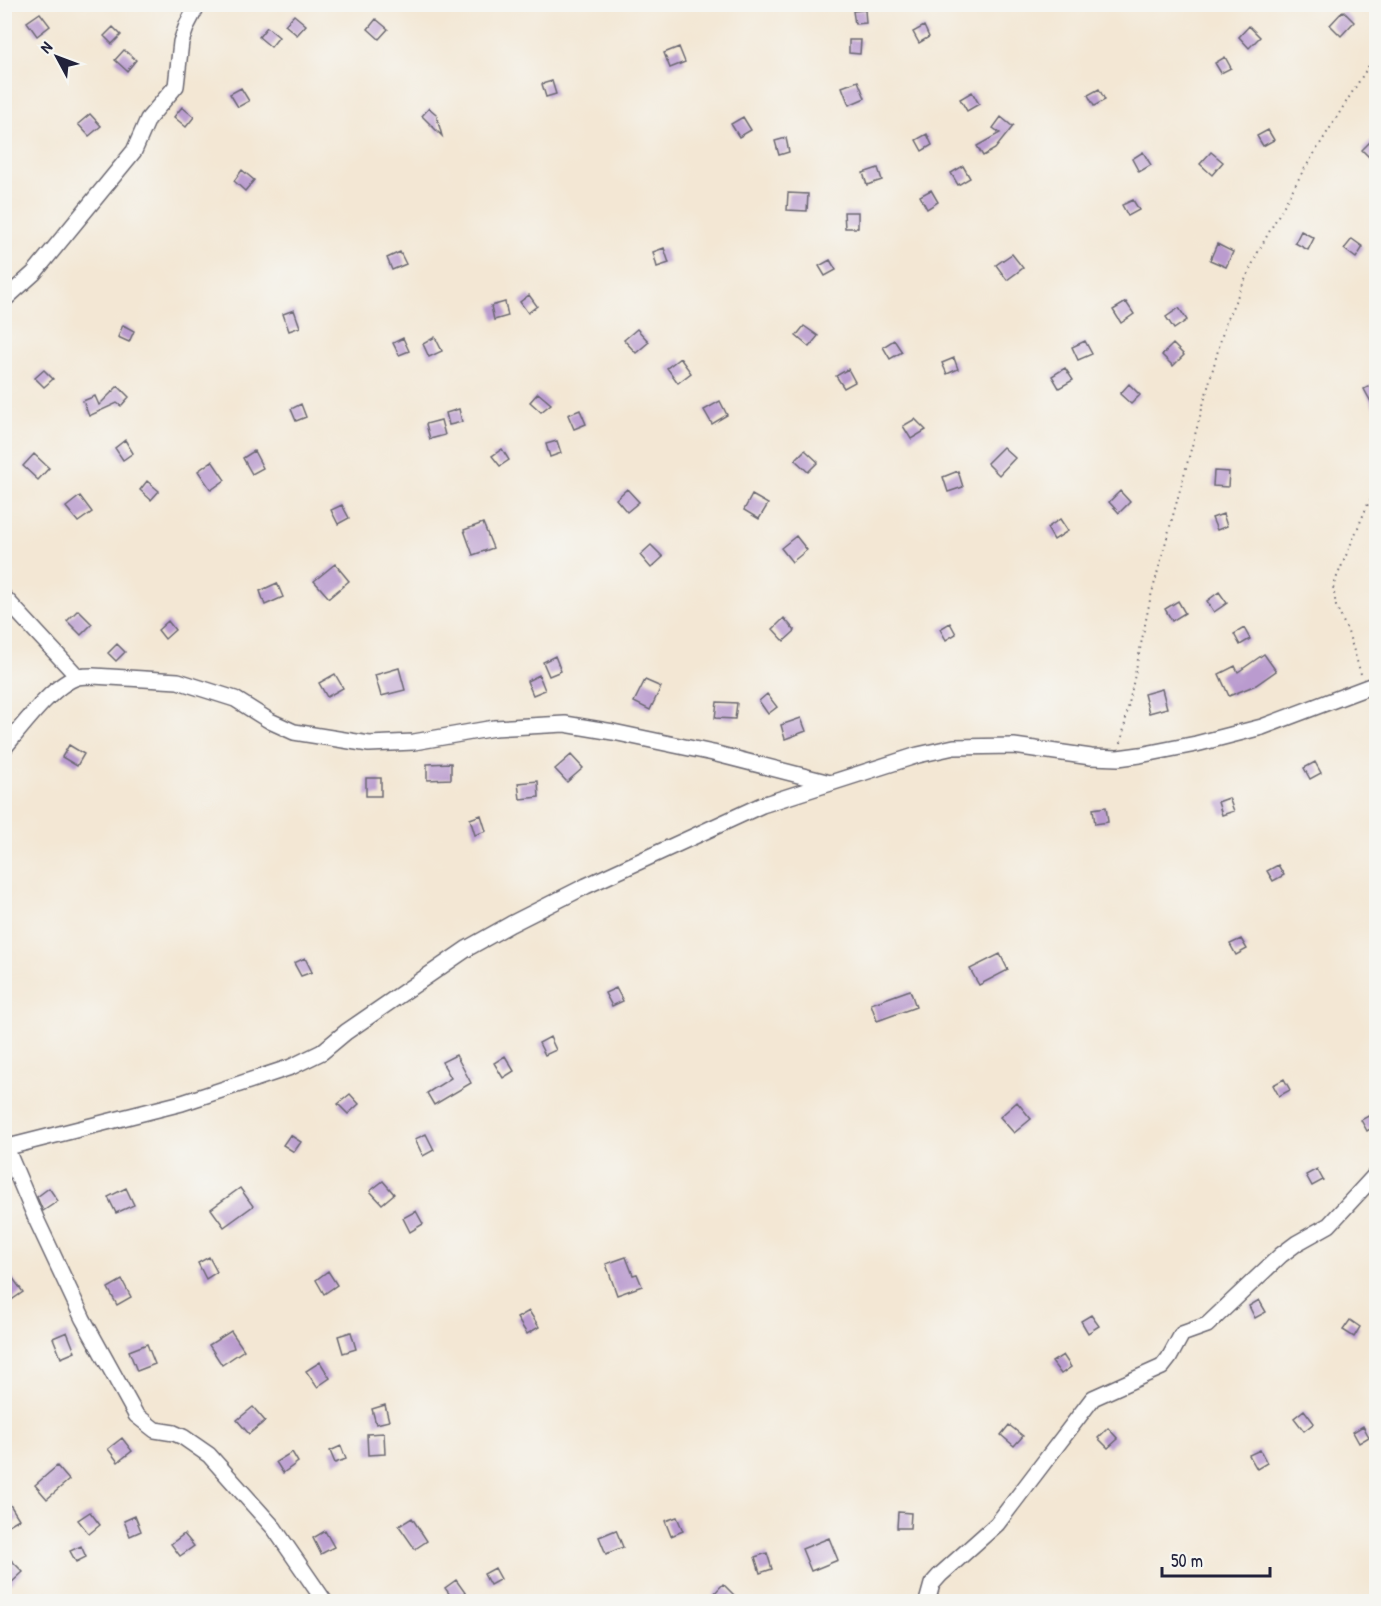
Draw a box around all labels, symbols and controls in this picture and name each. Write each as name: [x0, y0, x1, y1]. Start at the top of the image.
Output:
north arrow: [27, 27, 87, 87]
text: N: [35, 36, 57, 58]
scale bar: [1162, 1540, 1270, 1578]
text: 50 m: [1171, 1548, 1203, 1573]

